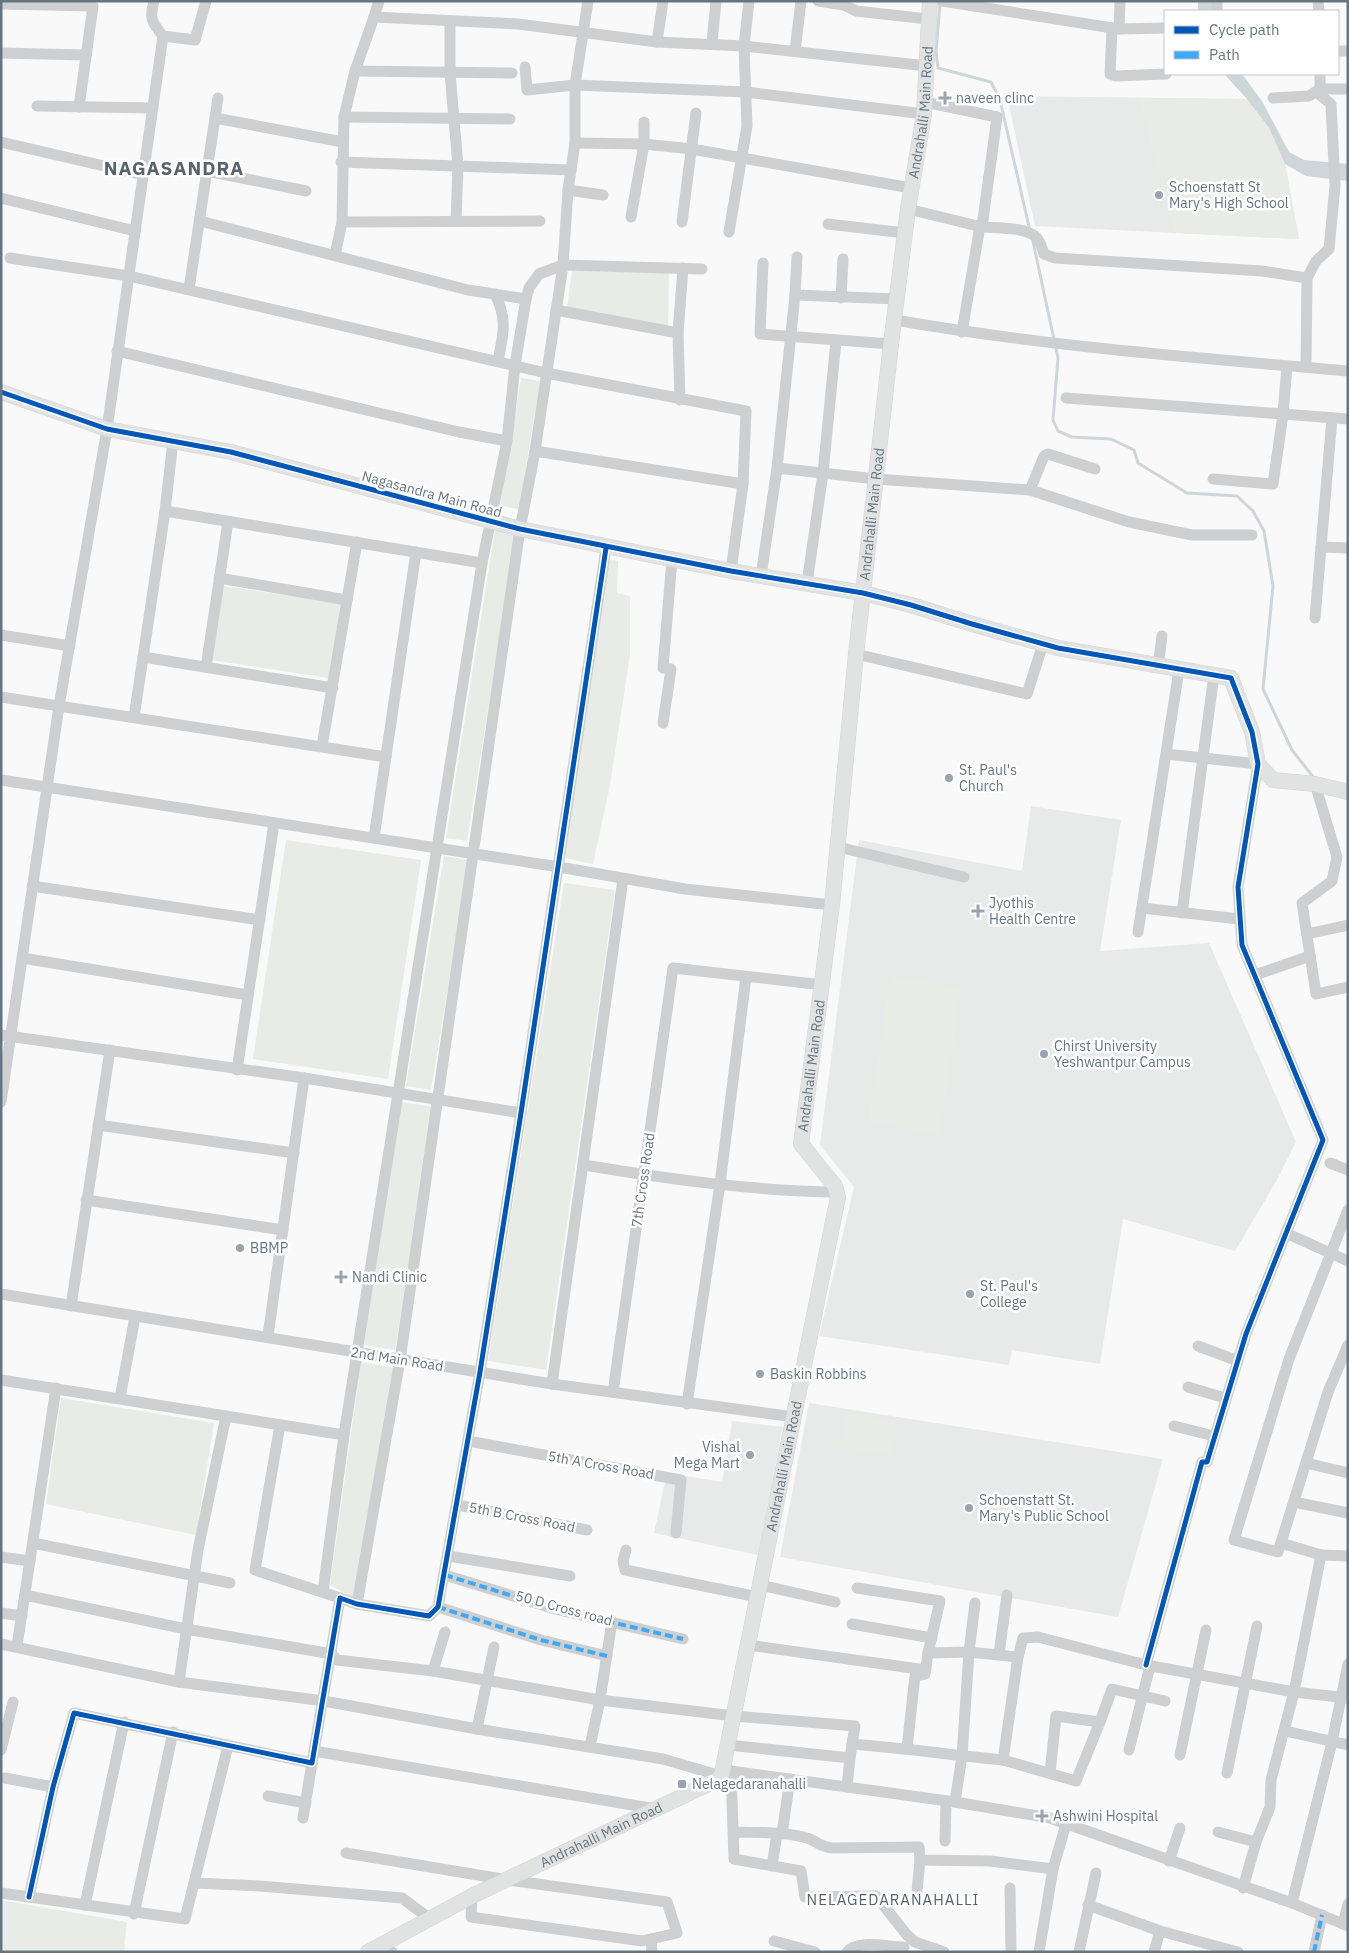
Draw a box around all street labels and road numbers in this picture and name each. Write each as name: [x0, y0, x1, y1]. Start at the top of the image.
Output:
street label: Andrahalli Main Road: [904, 46, 937, 180]
street label: Andrahalli Main Road: [855, 447, 888, 581]
street label: Nagasandra Main Road: [360, 467, 504, 521]
street label: Andrahalli Main Road: [794, 999, 829, 1133]
street label: 7th Cross Road: [627, 1132, 659, 1228]
street label: 2nd Main Road: [349, 1343, 445, 1375]
street label: Andrahalli Main Road: [762, 1399, 806, 1533]
street label: 5th A Cross Road: [547, 1447, 655, 1483]
street label: 5th B Cross Road: [467, 1498, 577, 1536]
street label: 50 D Cross road: [513, 1586, 615, 1630]
street label: Andrahalli Main Road: [537, 1798, 665, 1871]

